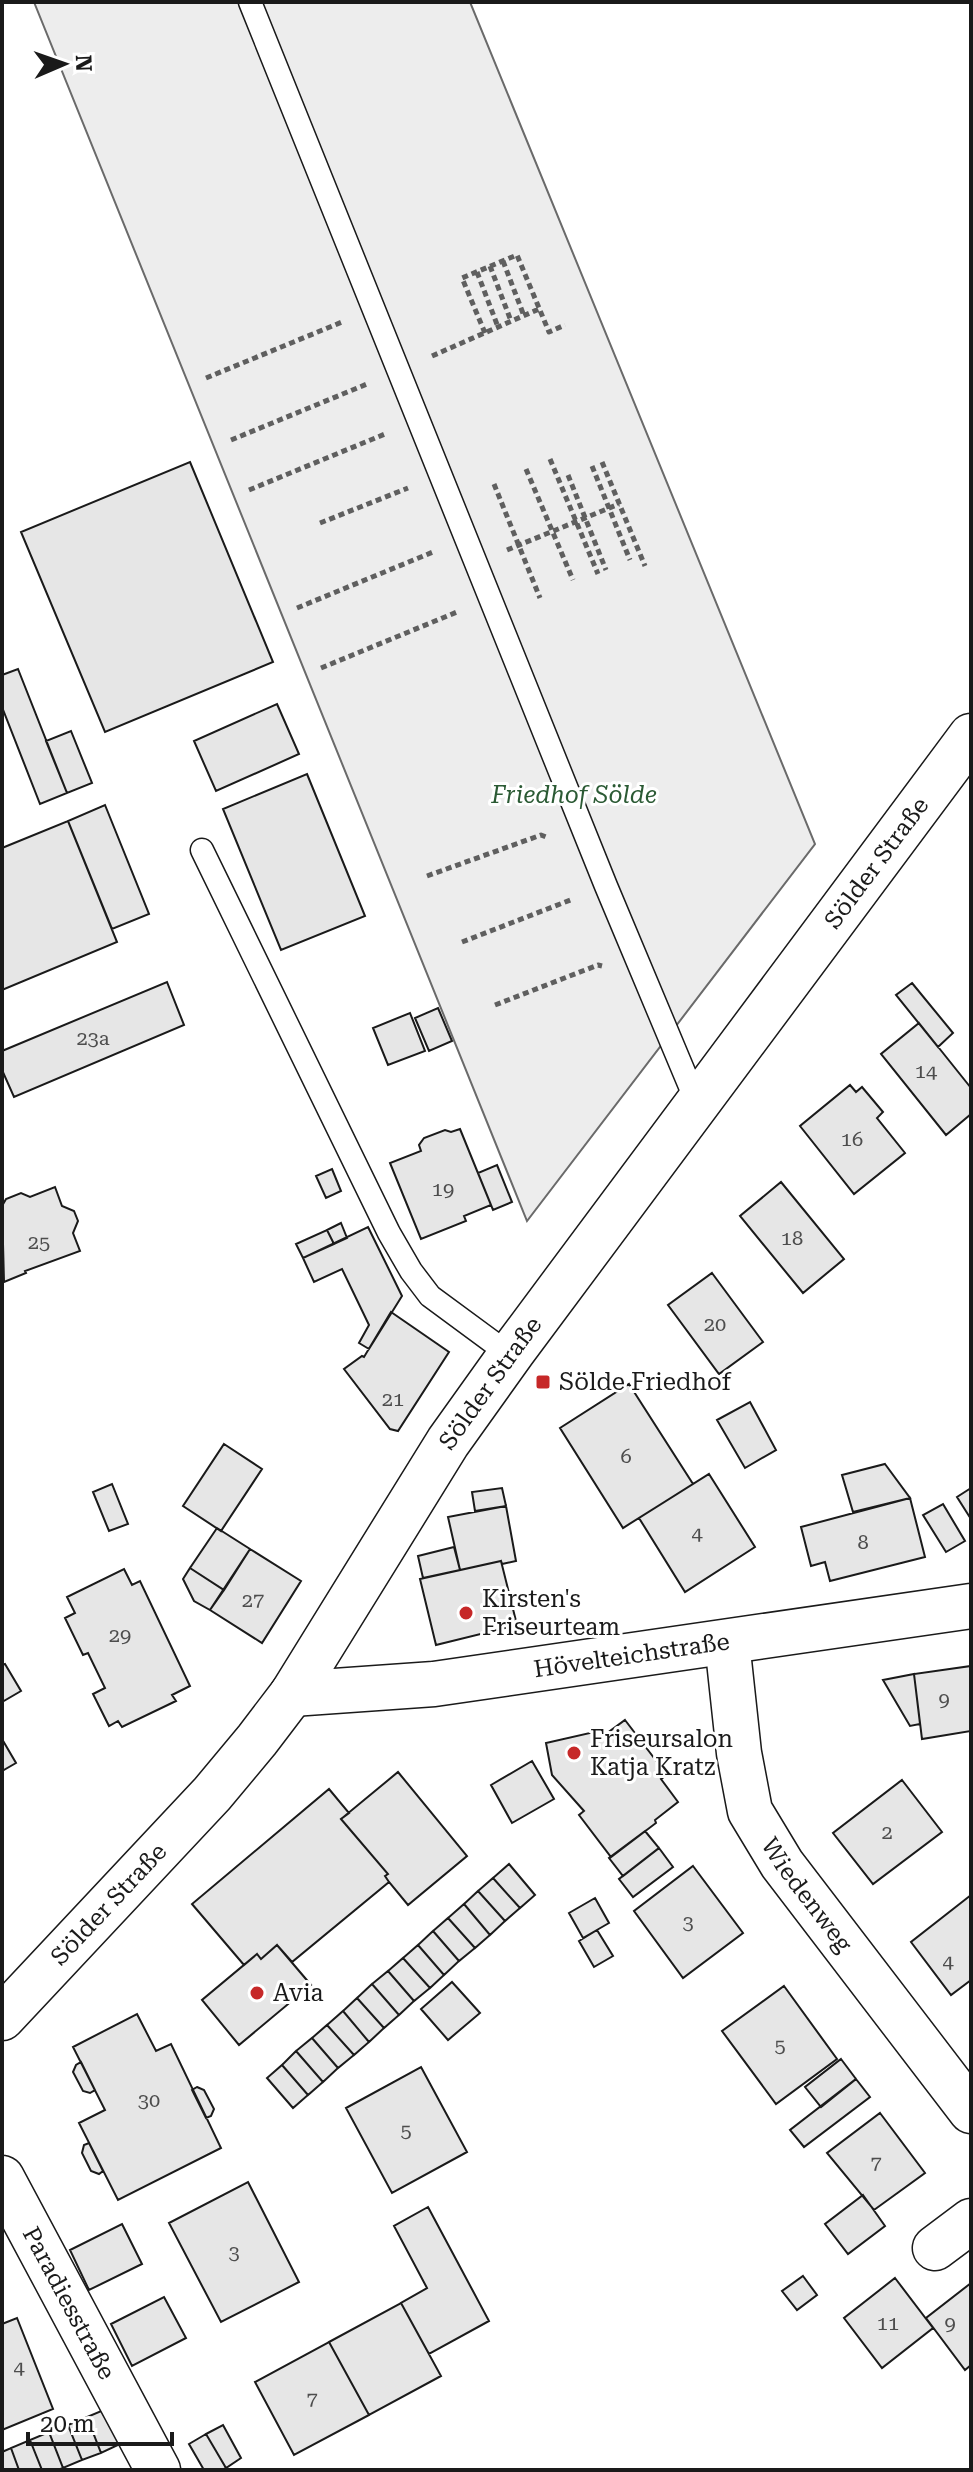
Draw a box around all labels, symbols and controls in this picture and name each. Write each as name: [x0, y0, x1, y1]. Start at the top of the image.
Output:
north arrow: [24, 24, 104, 104]
text: N: [71, 54, 96, 72]
park label: Friedhof Sölde: [490, 781, 657, 809]
street label: Sölder Straße: [819, 792, 935, 934]
house number: 23a: [76, 1026, 110, 1050]
house number: 14: [915, 1059, 938, 1083]
house number: 16: [841, 1127, 863, 1151]
house number: 19: [432, 1177, 454, 1201]
house number: 18: [781, 1226, 803, 1250]
house number: 25: [28, 1230, 50, 1254]
street label: Sölder Straße: [433, 1311, 548, 1455]
house number: 20: [704, 1312, 726, 1336]
place label: Sölde Friedhof: [559, 1368, 731, 1396]
marker: Sölde Friedhof: [534, 1373, 552, 1391]
house number: 21: [382, 1387, 404, 1411]
house number: 6: [620, 1444, 632, 1468]
house number: 4: [691, 1521, 703, 1545]
house number: 8: [857, 1530, 869, 1554]
place label: Kirsten's Friseurteam: [482, 1585, 620, 1641]
house number: 27: [242, 1588, 264, 1612]
marker: Kirsten's Friseurteam: [457, 1604, 475, 1622]
house number: 29: [109, 1623, 131, 1647]
street label: Hövelteichstraße: [532, 1627, 731, 1683]
house number: 9: [938, 1687, 950, 1711]
place label: Friseursalon Katja Kratz: [590, 1725, 733, 1781]
marker: Friseursalon Katja Kratz: [565, 1744, 583, 1762]
house number: 2: [881, 1820, 893, 1844]
street label: Wiedenweg: [755, 1833, 858, 1958]
street label: Sölder Straße: [45, 1837, 172, 1971]
house number: 3: [682, 1910, 694, 1934]
house number: 4: [942, 1949, 954, 1973]
place label: Avia: [273, 1979, 324, 2007]
marker: Avia: [248, 1984, 266, 2002]
house number: 5: [774, 2033, 786, 2057]
house number: 30: [138, 2088, 160, 2112]
house number: 5: [400, 2118, 412, 2142]
house number: 7: [870, 2151, 882, 2175]
street label: Paradiesstraße: [17, 2222, 121, 2384]
house number: 3: [228, 2240, 240, 2264]
house number: 11: [877, 2311, 899, 2335]
house number: 9: [944, 2311, 956, 2335]
house number: 4: [13, 2355, 25, 2379]
house number: 7: [306, 2387, 318, 2411]
scale bar: [28, 2396, 172, 2446]
text: 20 m: [40, 2410, 95, 2438]

